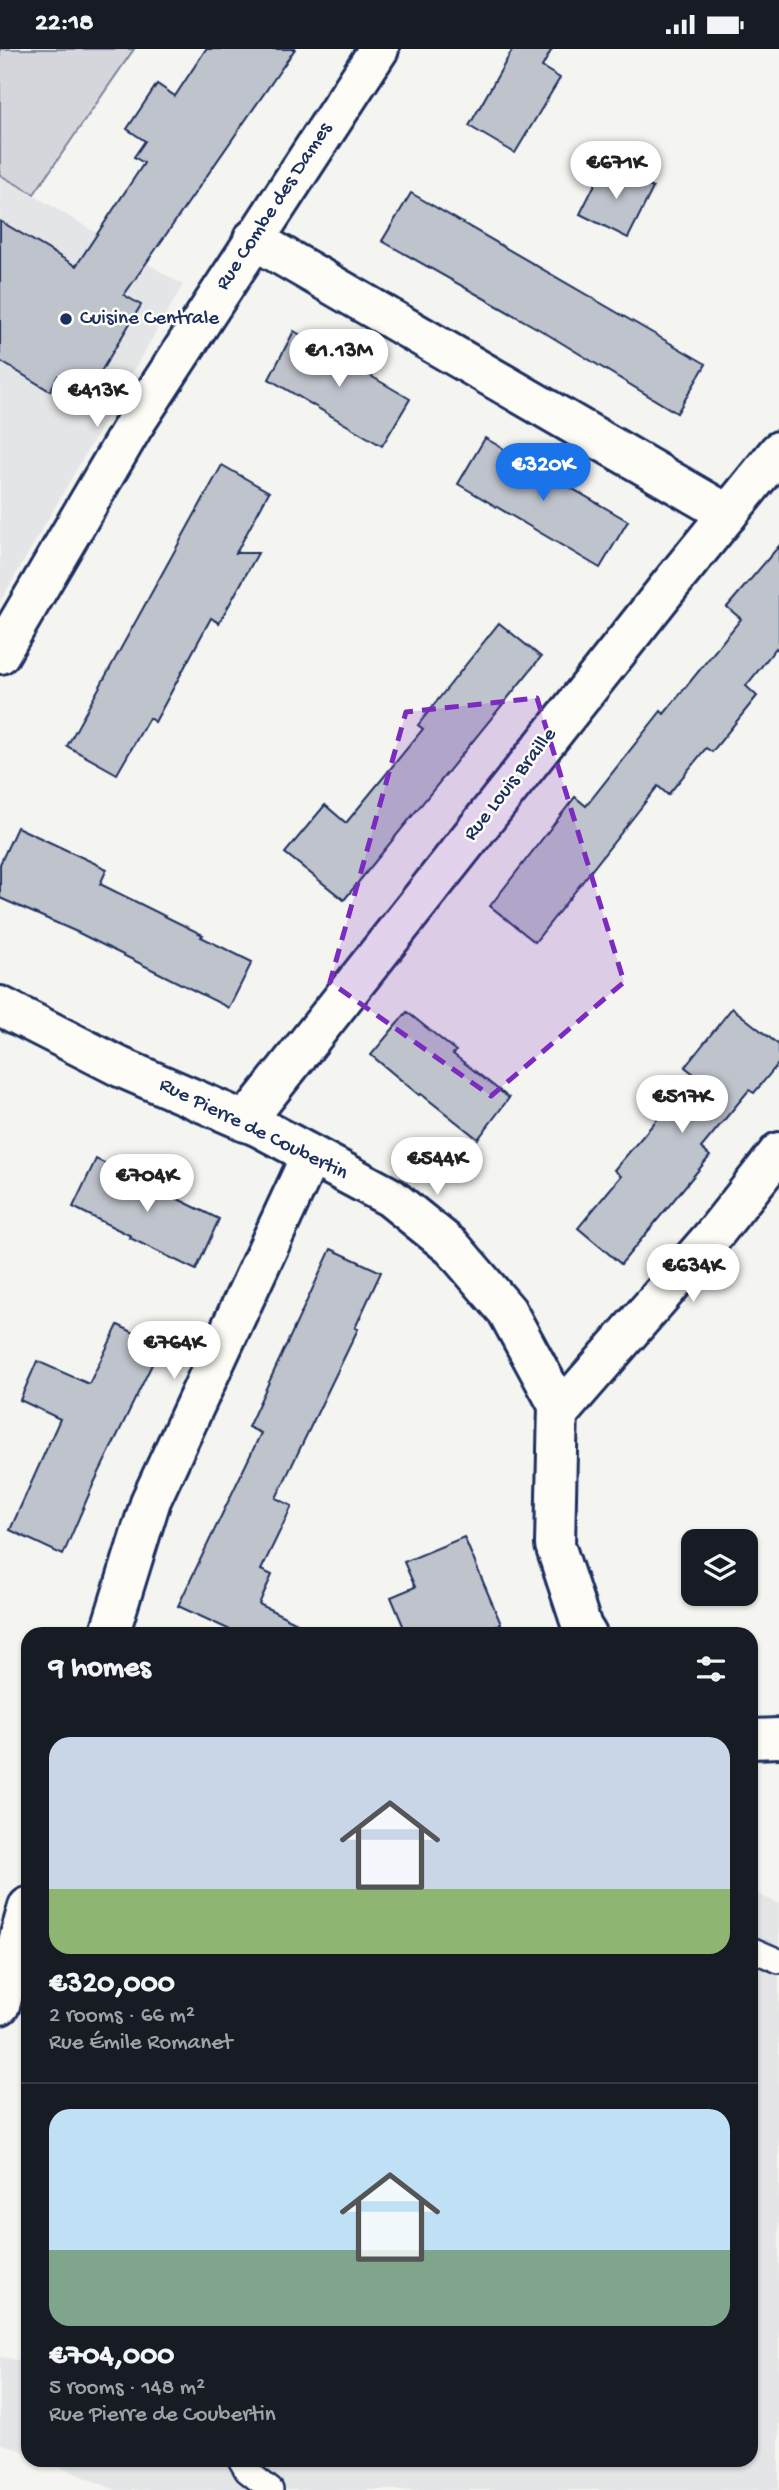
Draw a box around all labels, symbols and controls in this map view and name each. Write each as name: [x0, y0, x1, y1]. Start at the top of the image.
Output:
text: 22:18: [35, 9, 93, 40]
street label: Rue Combe des Dames: [211, 117, 339, 296]
pin: €671K: [567, 141, 665, 201]
text: €671K: [586, 150, 646, 177]
place label: Cuisine Centrale: [80, 307, 220, 332]
marker: Cuisine Centrale: [58, 311, 74, 327]
pin: €1.13M: [282, 329, 396, 389]
text: €1.13M: [305, 338, 373, 365]
pin: €413K: [48, 369, 146, 429]
text: €413K: [68, 378, 126, 405]
pin: €320K: [494, 443, 592, 503]
text: €320K: [512, 452, 574, 479]
street label: Rue Louis Braille: [459, 722, 564, 847]
street label: Rue Pierre de Coubertin: [154, 1073, 352, 1187]
pin: €517K: [633, 1075, 731, 1135]
text: €517K: [652, 1084, 712, 1111]
pin: €544K: [388, 1137, 486, 1197]
text: €544K: [407, 1146, 467, 1173]
pin: €704K: [98, 1155, 196, 1214]
text: €704K: [116, 1163, 178, 1190]
pin: €634K: [644, 1245, 742, 1304]
text: €634K: [663, 1253, 723, 1280]
pin: €764K: [125, 1321, 223, 1381]
text: €764K: [144, 1330, 204, 1357]
map controls: [681, 1529, 758, 1606]
button: layers: [681, 1529, 758, 1606]
icon: filters: [692, 1650, 730, 1688]
text: 9 homes: [49, 1652, 151, 1687]
icon: home: [327, 1782, 453, 1908]
text: €320,000: [49, 1968, 175, 2003]
text: 2 rooms · 66 m²: [49, 2003, 195, 2030]
text: Rue Émile Romanet: [49, 2030, 232, 2057]
icon: home: [327, 2154, 453, 2280]
text: €704,000: [49, 2340, 174, 2375]
text: 5 rooms · 148 m²: [49, 2375, 205, 2402]
text: Rue Pierre de Coubertin: [49, 2402, 276, 2429]

